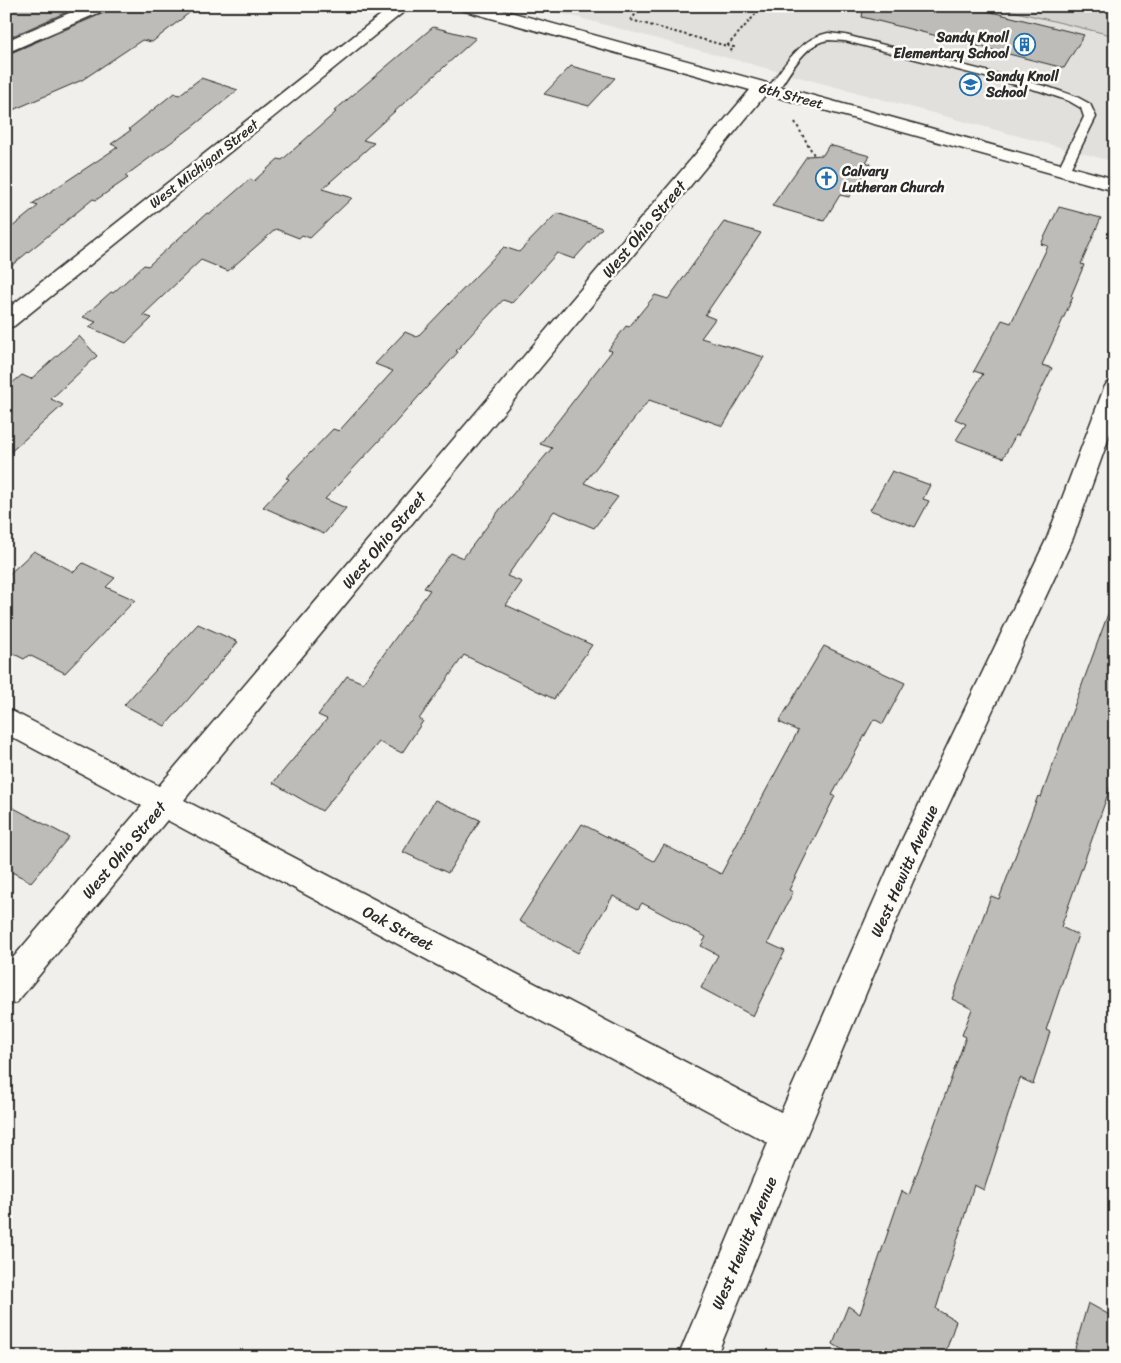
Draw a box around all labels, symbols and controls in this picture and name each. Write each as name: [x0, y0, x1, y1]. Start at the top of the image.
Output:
place label: Sandy Knoll Elementary School: [893, 25, 1010, 66]
building icon: Sandy Knoll Elementary School: [1013, 33, 1037, 57]
place label: Sandy Knoll School: [985, 64, 1060, 105]
school or university icon: Sandy Knoll School: [958, 72, 982, 96]
street label: 6th Street: [756, 75, 826, 117]
street label: West Michigan Street: [144, 112, 265, 215]
place label: Calvary Lutheran Church: [841, 159, 945, 200]
church icon: Calvary Lutheran Church: [814, 167, 838, 191]
street label: West Ohio Street: [594, 173, 694, 285]
street label: West Ohio Street: [334, 484, 434, 596]
street label: West Ohio Street: [74, 794, 174, 906]
street label: West Hewitt Avenue: [862, 800, 946, 942]
street label: Oak Street: [357, 897, 439, 959]
street label: West Hewitt Avenue: [703, 1171, 785, 1314]

